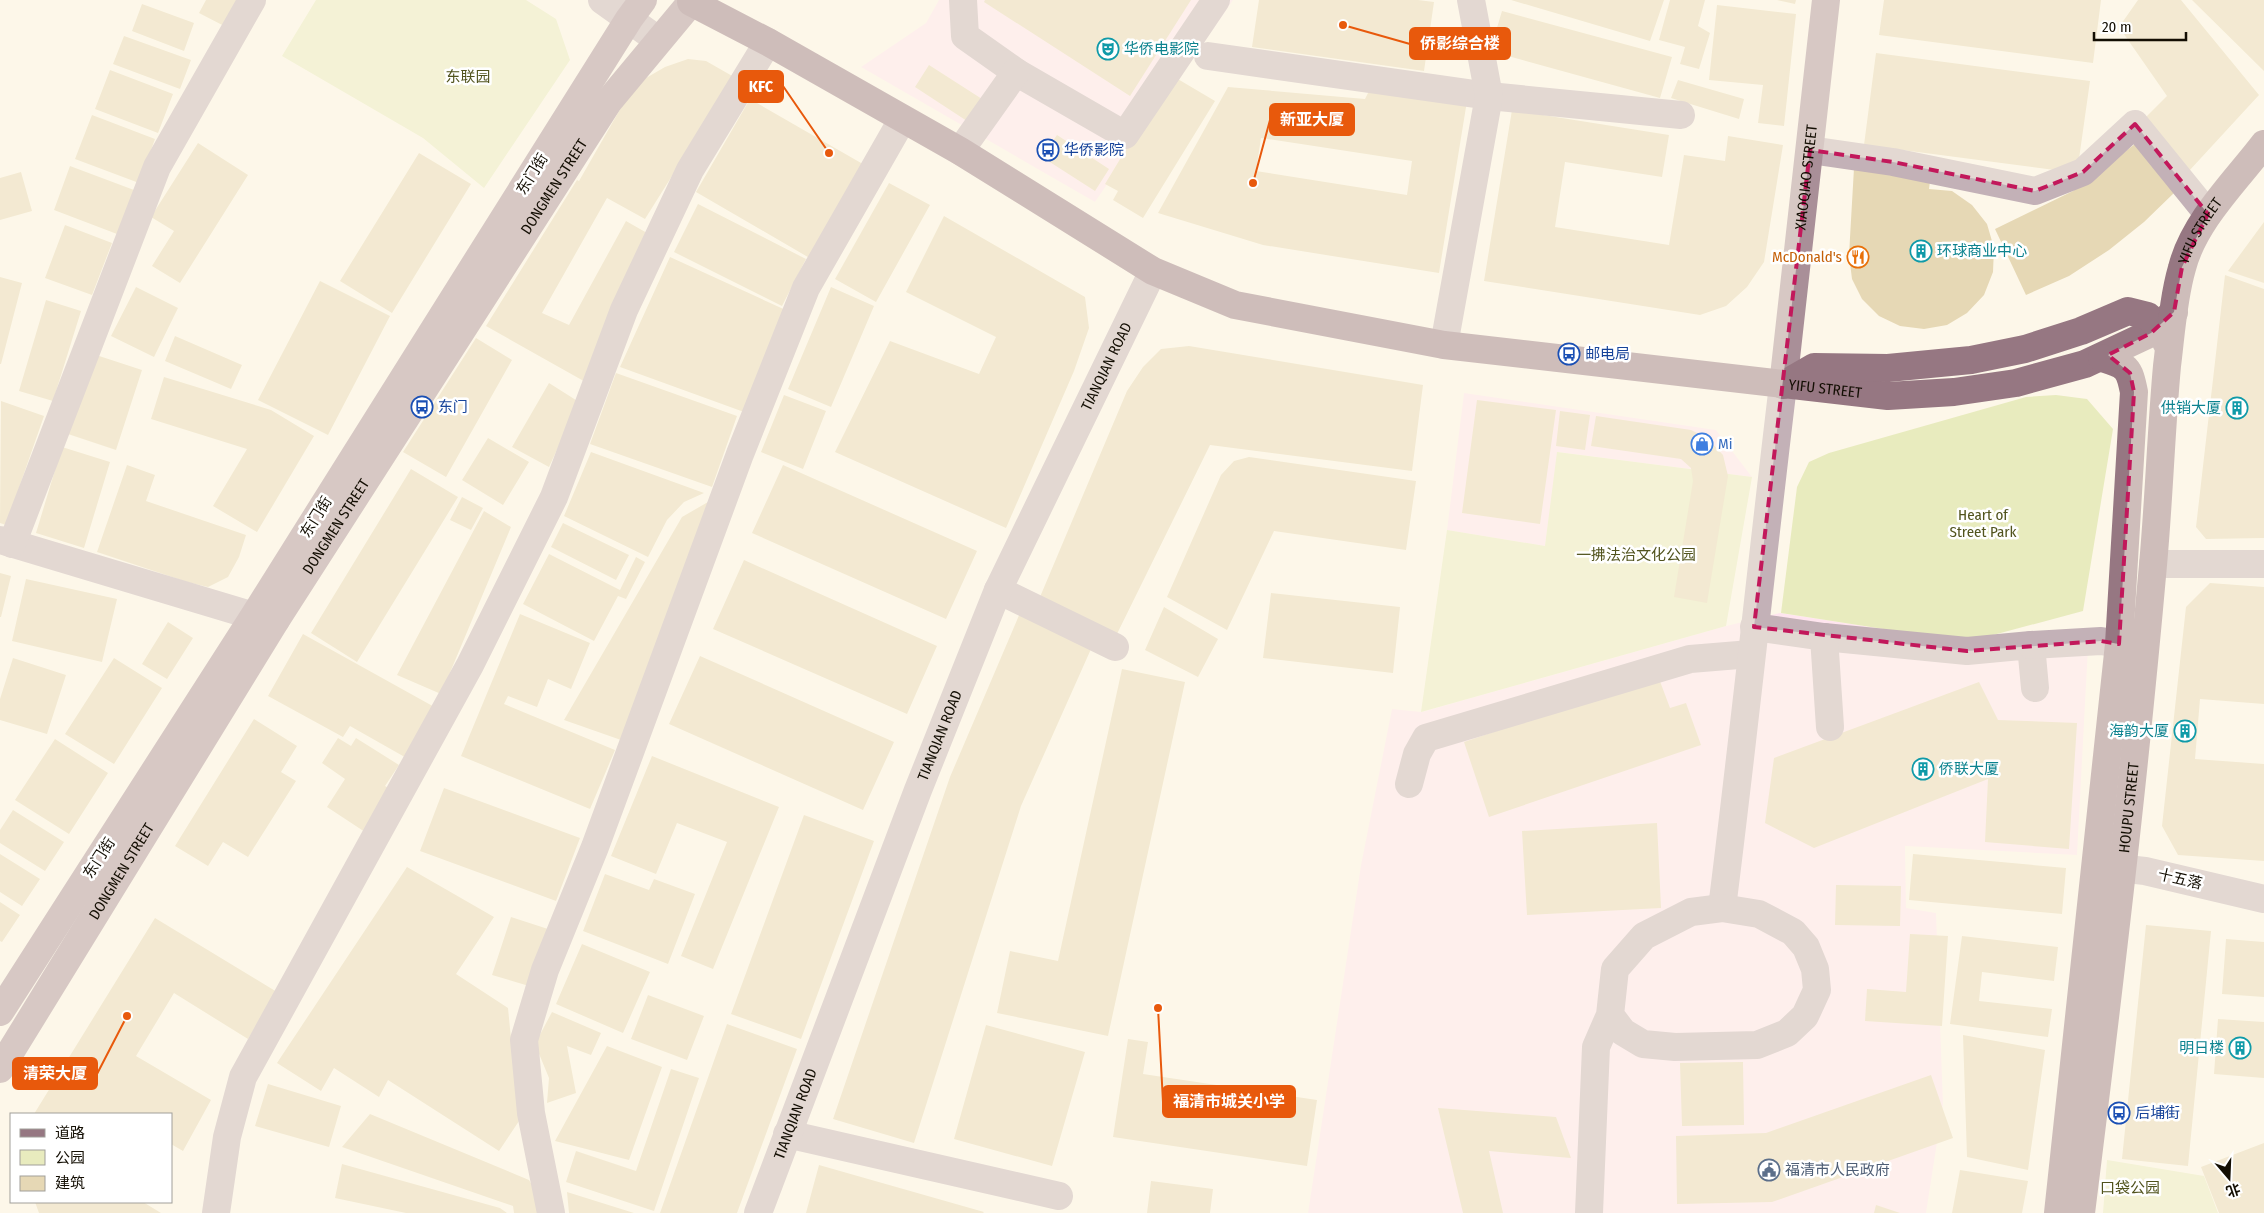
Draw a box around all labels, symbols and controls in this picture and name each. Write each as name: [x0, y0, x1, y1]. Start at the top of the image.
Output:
scale bar: [2094, 10, 2186, 42]
text: 20 m: [2102, 18, 2132, 36]
callout: 侨影综合楼: [1410, 28, 1510, 59]
text: 侨影综合楼: [1420, 34, 1500, 53]
theatre icon: 华侨电影院: [1096, 37, 1120, 61]
place label: 华侨电影院: [1124, 40, 1199, 58]
park label: 东联园: [445, 68, 491, 86]
callout: KFC: [739, 71, 783, 102]
text: KFC: [749, 77, 774, 96]
callout: 新亚大厦: [1270, 104, 1354, 135]
text: 新亚大厦: [1280, 110, 1344, 129]
street label: XIAOQIAO STREET: [1791, 124, 1821, 231]
street label: DONGMEN STREET: [517, 136, 591, 238]
bus stop icon: 华侨影院: [1036, 138, 1060, 162]
place label: 华侨影院: [1064, 141, 1124, 159]
street label: 东门街: [512, 150, 552, 198]
street label: YIFU STREET: [2175, 194, 2226, 267]
building icon: 环球商业中心: [1909, 239, 1933, 263]
place label: 环球商业中心: [1937, 242, 2027, 260]
restaurant icon: McDonald's: [1846, 245, 1870, 269]
place label: McDonald's: [1772, 248, 1842, 266]
street label: TIANQIAN ROAD: [1078, 320, 1136, 414]
bus stop icon: 邮电局: [1557, 342, 1581, 366]
place label: 邮电局: [1585, 345, 1630, 363]
street label: YIFU STREET: [1787, 376, 1863, 402]
bus stop icon: 东门: [410, 395, 434, 419]
building icon: 供销大厦: [2225, 396, 2249, 420]
place label: 东门: [438, 398, 468, 416]
place label: 供销大厦: [2161, 399, 2221, 417]
shop icon: Mi: [1690, 432, 1714, 456]
place label: Mi: [1718, 435, 1732, 453]
street label: DONGMEN STREET: [299, 476, 373, 578]
street label: 东门街: [296, 493, 336, 541]
park label: Heart of Street Park: [1949, 506, 2017, 541]
park label: 一拂法治文化公园: [1576, 546, 1696, 564]
street label: TIANQIAN ROAD: [914, 688, 966, 783]
building icon: 海韵大厦: [2173, 719, 2197, 743]
place label: 海韵大厦: [2109, 722, 2169, 740]
building icon: 侨联大厦: [1911, 757, 1935, 781]
place label: 侨联大厦: [1939, 760, 1999, 778]
street label: HOUPU STREET: [2115, 762, 2143, 854]
street label: DONGMEN STREET: [85, 820, 158, 923]
street label: 东门街: [79, 834, 119, 882]
street label: 十五落: [2156, 865, 2204, 893]
building icon: 明日楼: [2228, 1036, 2252, 1060]
place label: 明日楼: [2179, 1039, 2224, 1057]
callout: 清荣大厦: [13, 1058, 97, 1089]
text: 清荣大厦: [23, 1064, 87, 1083]
street label: TIANQIAN ROAD: [770, 1066, 821, 1162]
callout: 福清市城关小学: [1163, 1086, 1295, 1117]
text: 福清市城关小学: [1173, 1092, 1285, 1111]
bus stop icon: 后埔街: [2107, 1101, 2131, 1125]
place label: 后埔街: [2135, 1104, 2180, 1122]
legend: [10, 1113, 172, 1203]
text: 道路: [55, 1124, 85, 1142]
text: 公园: [55, 1149, 85, 1167]
north arrow: [2204, 1153, 2254, 1203]
public building icon: 福清市人民政府: [1757, 1158, 1781, 1182]
place label: 福清市人民政府: [1785, 1161, 1890, 1179]
text: 建筑: [55, 1174, 85, 1192]
park label: 口袋公园: [2100, 1179, 2160, 1197]
text: 北: [2224, 1180, 2242, 1200]

